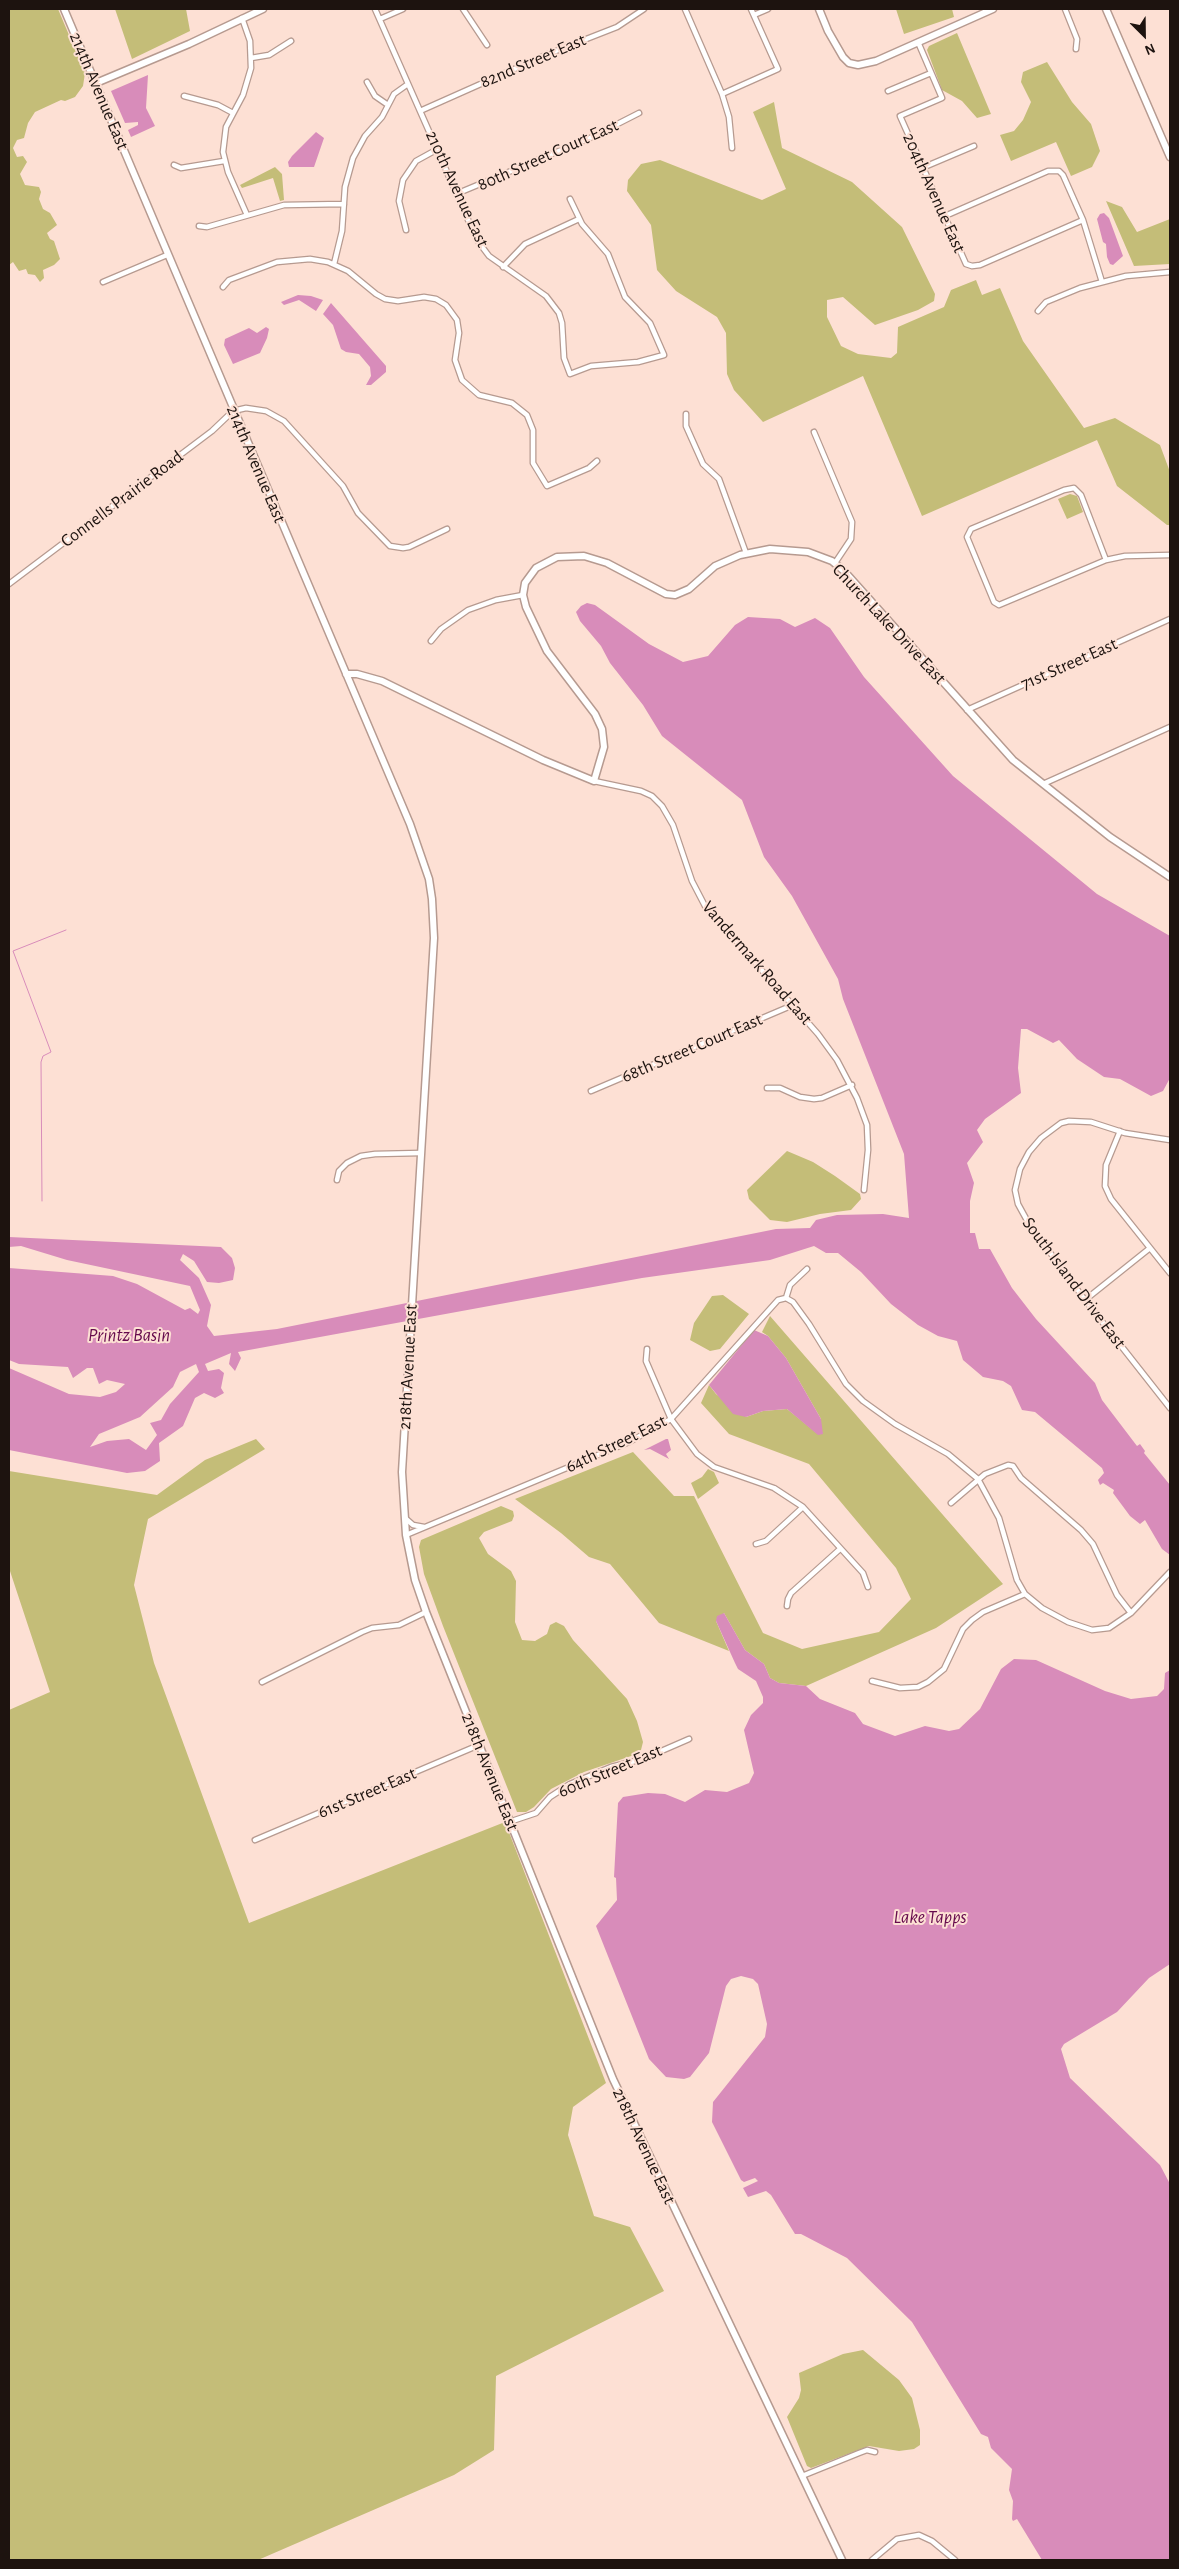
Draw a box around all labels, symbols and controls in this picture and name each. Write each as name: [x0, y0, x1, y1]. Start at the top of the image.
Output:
north arrow: [1119, 10, 1169, 60]
street label: 214th Avenue East: [65, 29, 133, 153]
street label: 82nd Street East: [477, 29, 589, 93]
text: N: [1143, 40, 1157, 57]
street label: 80th Street Court East: [474, 114, 622, 196]
street label: 210th Avenue East: [420, 127, 494, 251]
street label: 204th Avenue East: [898, 130, 970, 256]
street label: 214th Avenue East: [222, 402, 290, 526]
street label: Connells Prairie Road: [57, 446, 187, 552]
street label: Church Lake Drive East: [827, 559, 951, 689]
street label: 71st Street East: [1017, 633, 1121, 695]
street label: Vandermark Road East: [697, 897, 817, 1029]
street label: 68th Street Court East: [618, 1009, 766, 1087]
street label: South Island Drive East: [1018, 1213, 1130, 1353]
street label: 218th Avenue East: [394, 1304, 422, 1430]
water label: Printz Basin: [88, 1324, 170, 1346]
street label: 64th Street East: [562, 1410, 670, 1478]
street label: 218th Avenue East: [456, 1710, 524, 1834]
street label: 60th Street East: [555, 1739, 665, 1803]
street label: 61st Street East: [315, 1763, 419, 1823]
water label: Lake Tapps: [894, 1906, 966, 1928]
street label: 218th Avenue East: [608, 2085, 680, 2207]

